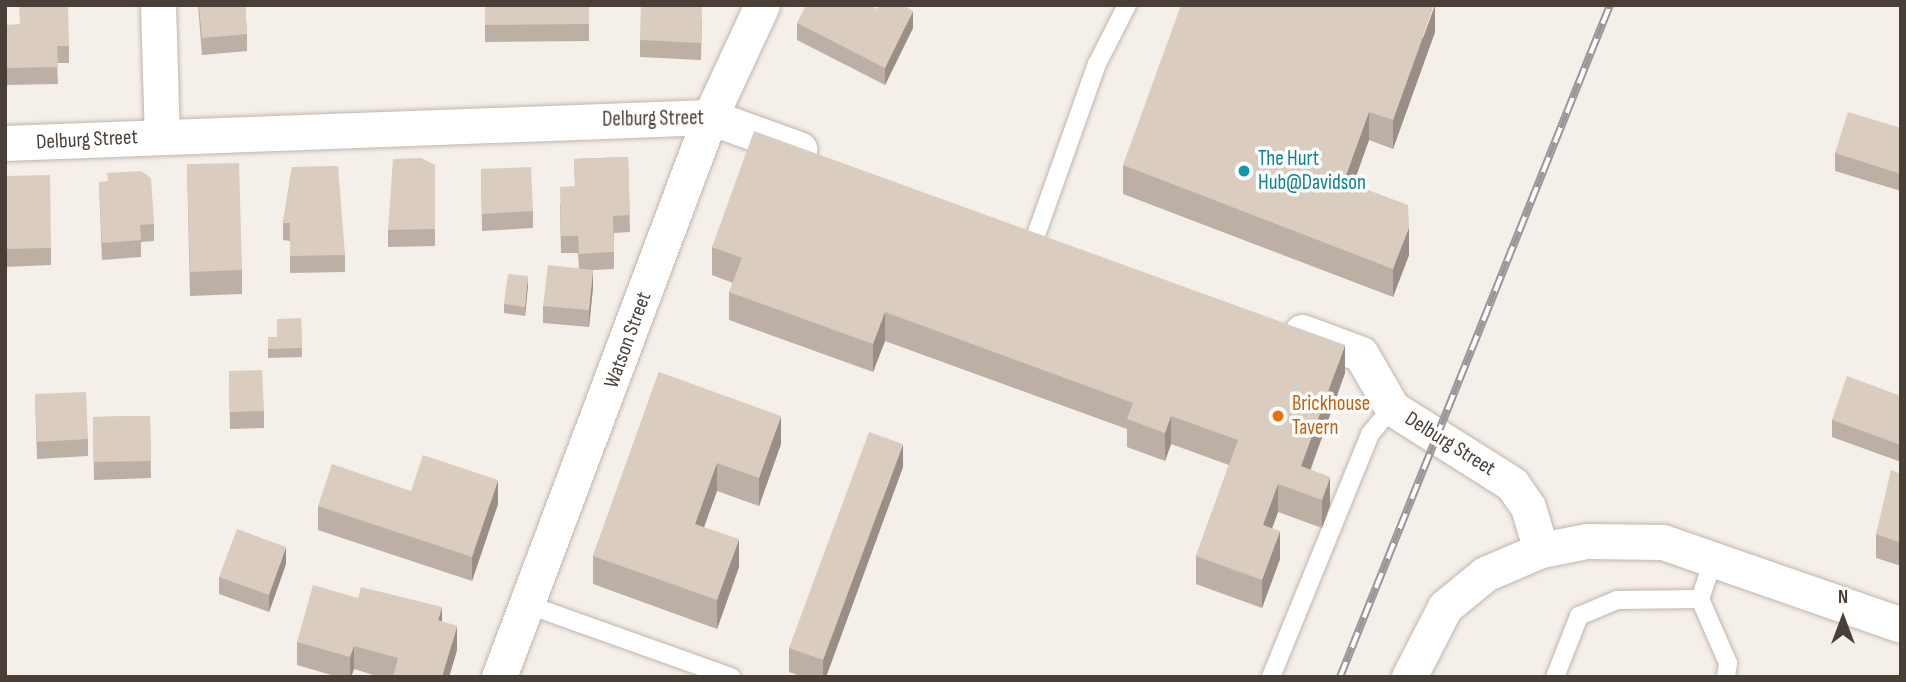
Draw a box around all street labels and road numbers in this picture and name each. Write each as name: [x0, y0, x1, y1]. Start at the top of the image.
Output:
street label: Delburg Street: [602, 106, 704, 132]
street label: Delburg Street: [36, 125, 138, 155]
street label: Watson Street: [599, 289, 657, 391]
street label: Delburg Street: [1400, 406, 1500, 482]

